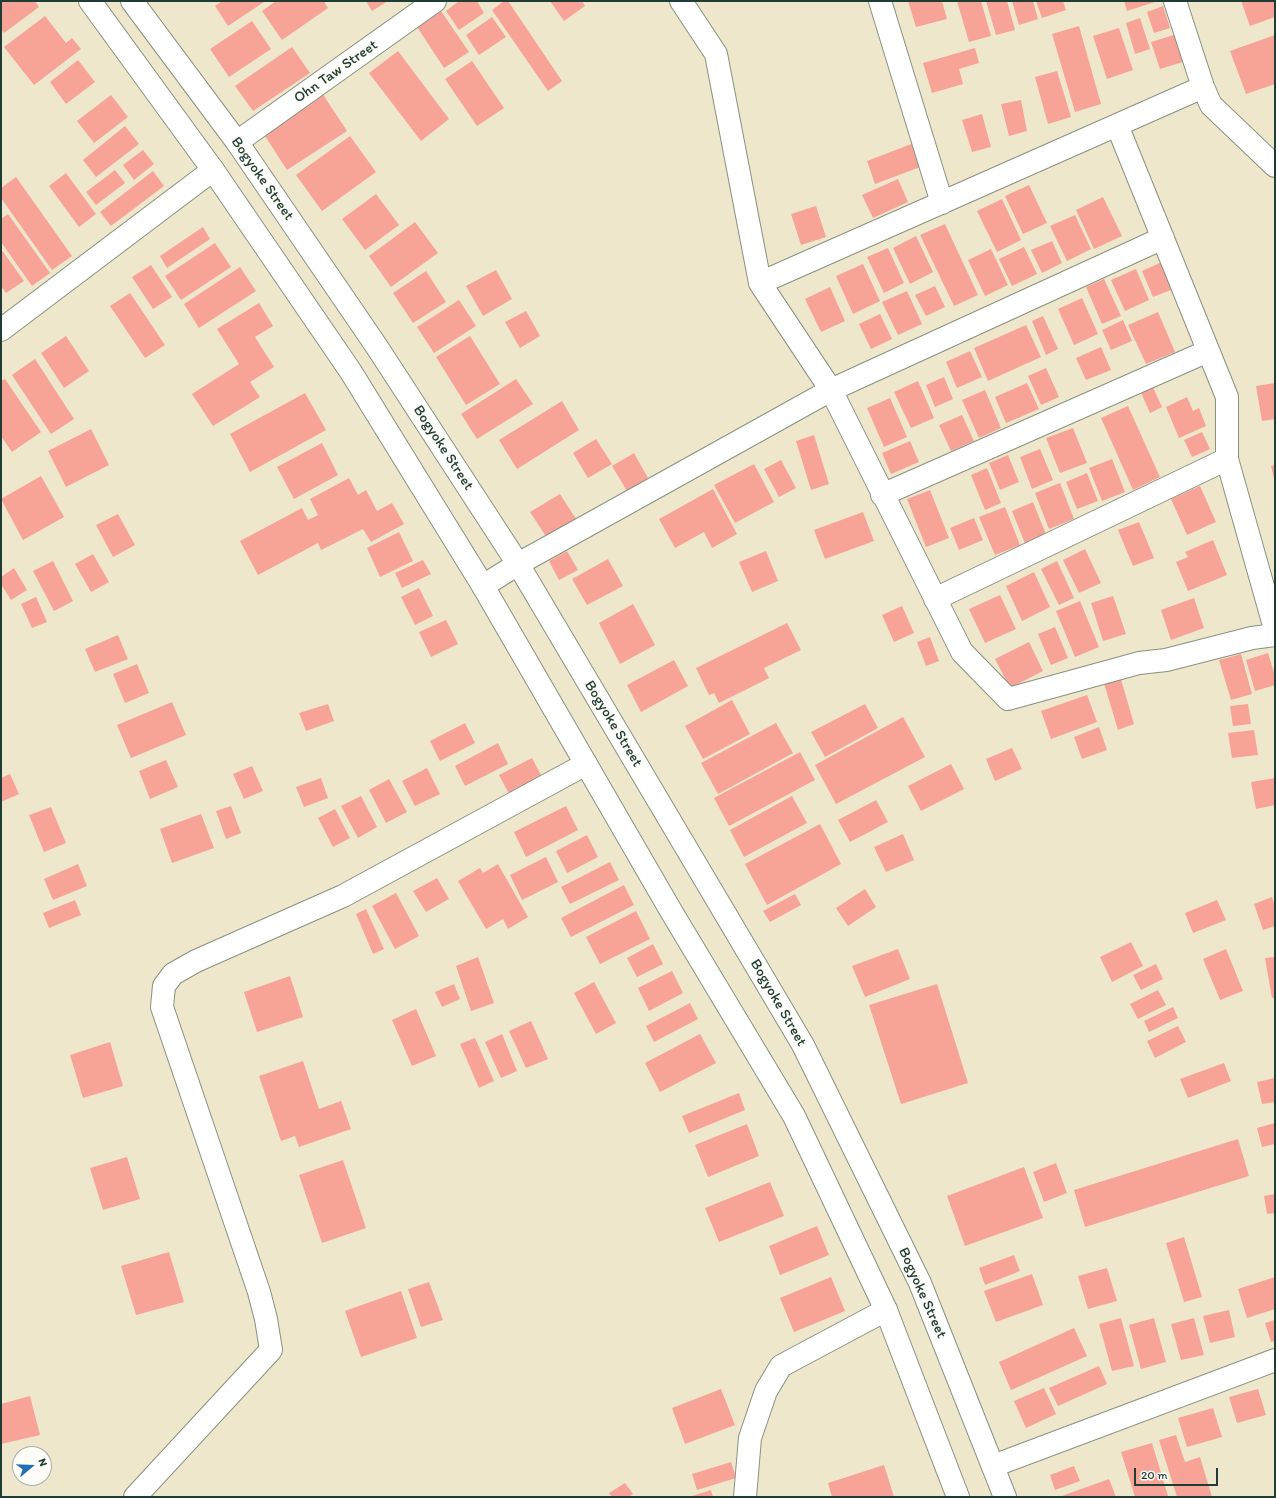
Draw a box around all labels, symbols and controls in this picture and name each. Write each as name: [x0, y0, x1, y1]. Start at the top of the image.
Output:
street label: Ohn Taw Street: [291, 36, 381, 108]
street label: Bogyoke Street: [227, 134, 297, 224]
street label: Bogyoke Street: [409, 402, 477, 494]
street label: Bogyoke Street: [580, 677, 646, 771]
street label: Bogyoke Street: [746, 956, 810, 1050]
street label: Bogyoke Street: [894, 1245, 950, 1341]
north arrow: [12, 1446, 52, 1486]
text: N: [36, 1457, 50, 1468]
scale bar: [1136, 1460, 1220, 1486]
text: 20 m: [1141, 1468, 1168, 1482]

